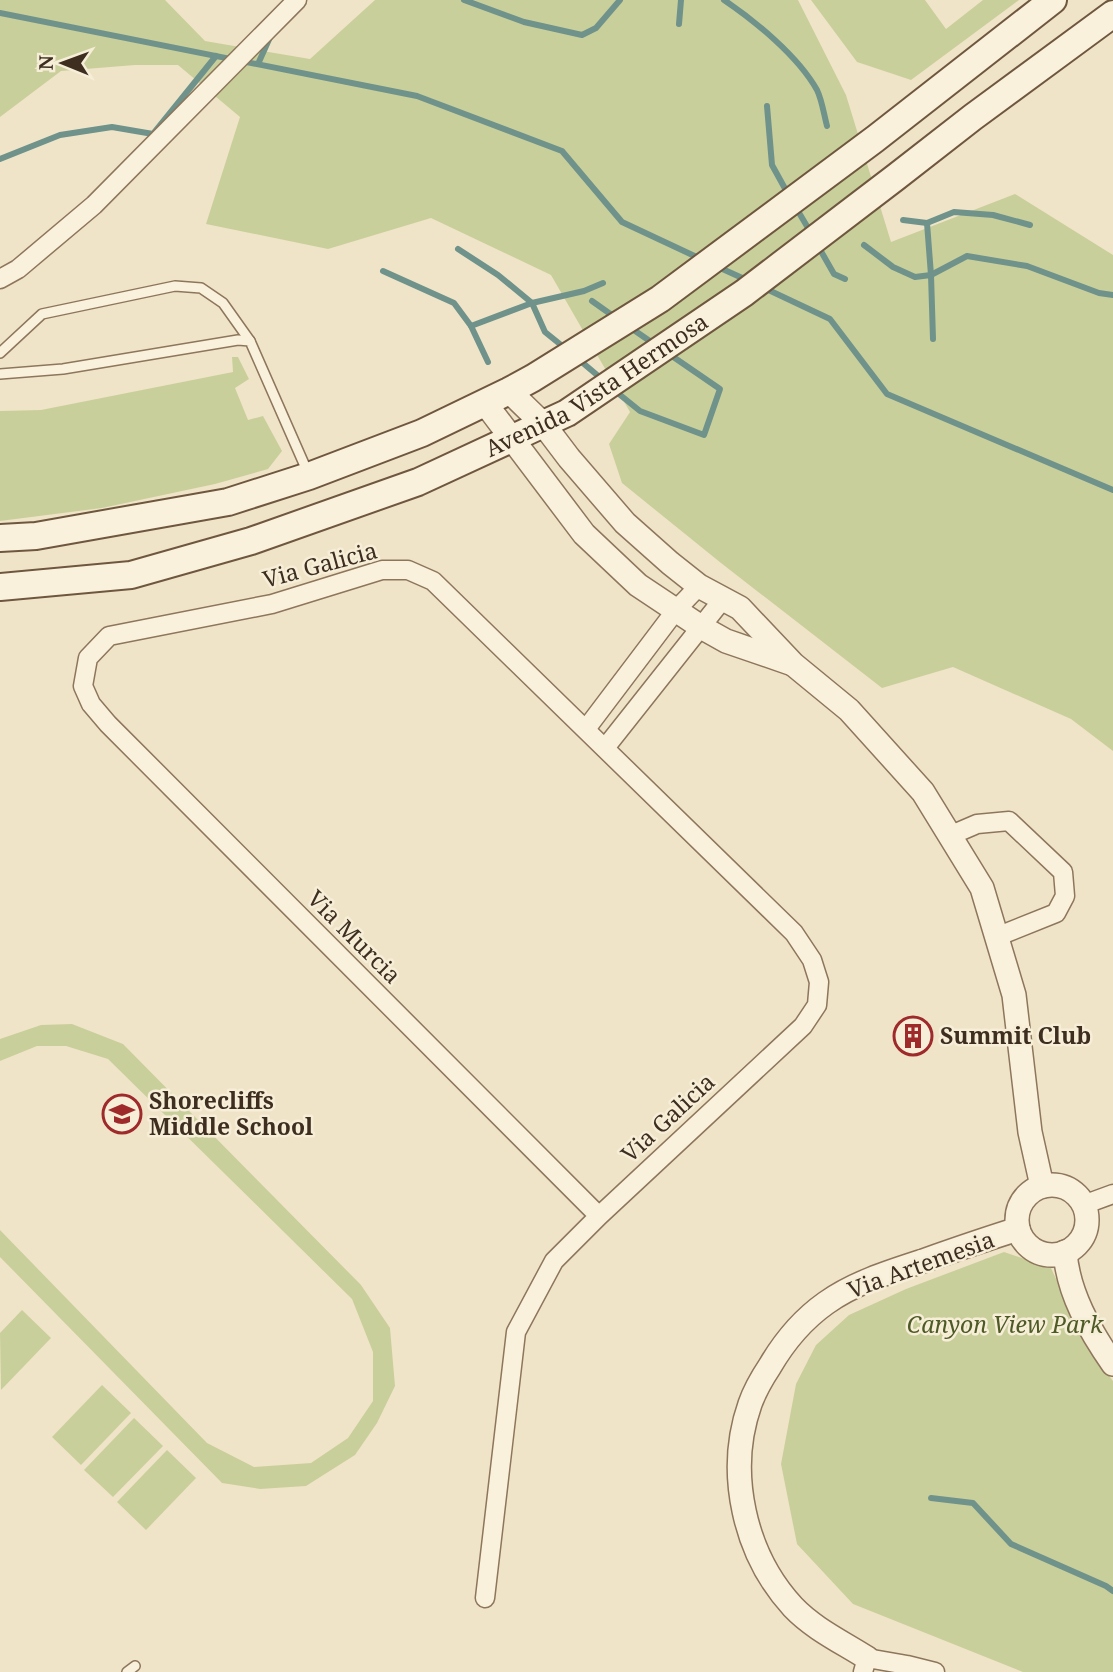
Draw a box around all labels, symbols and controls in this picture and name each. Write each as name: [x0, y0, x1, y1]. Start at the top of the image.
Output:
north arrow: [28, 28, 98, 98]
text: N: [33, 55, 59, 70]
street label: Avenida Vista Hermosa: [480, 305, 714, 464]
street label: Via Galicia: [259, 533, 381, 595]
street label: Via Murcia: [301, 882, 409, 990]
building icon: Summit Club: [892, 1015, 934, 1057]
place label: Summit Club: [940, 1019, 1091, 1051]
street label: Via Galicia: [614, 1066, 721, 1169]
place label: Shorecliffs Middle School: [149, 1084, 313, 1142]
school or university icon: Shorecliffs Middle School: [101, 1093, 143, 1135]
street label: Via Artemesia: [843, 1223, 998, 1305]
park label: Canyon View Park: [907, 1308, 1104, 1340]

